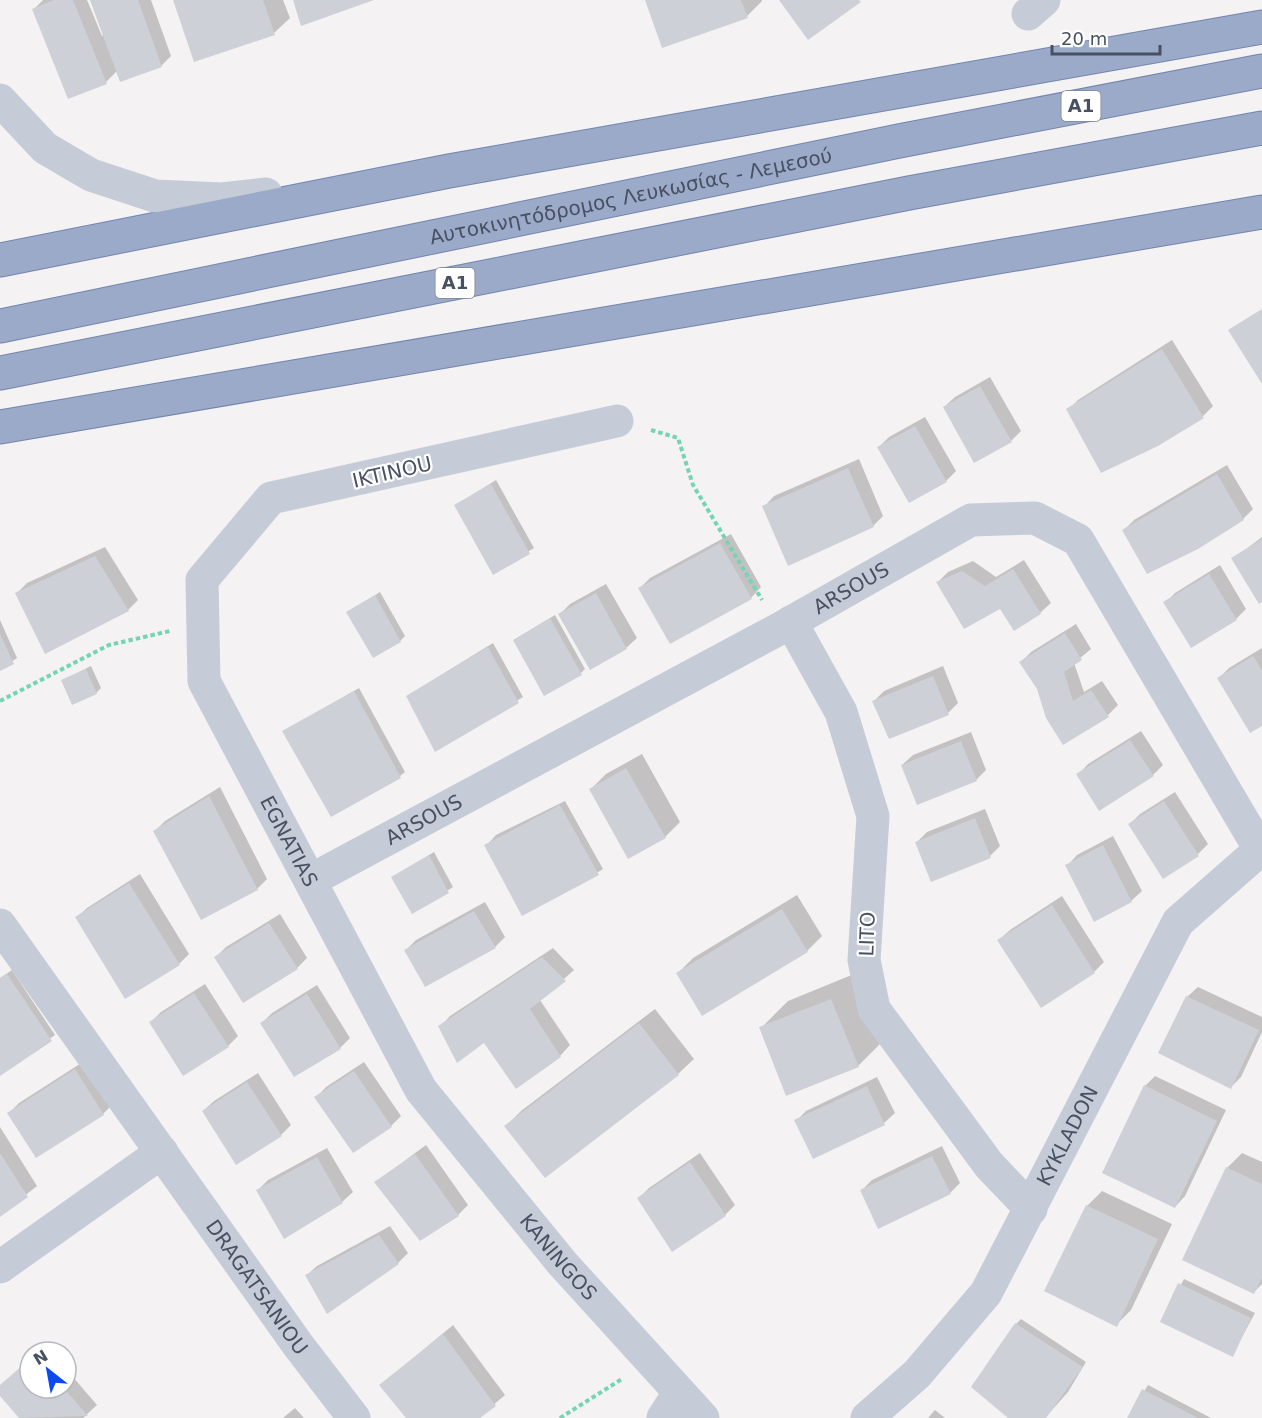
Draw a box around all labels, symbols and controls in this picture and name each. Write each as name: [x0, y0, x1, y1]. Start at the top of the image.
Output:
scale bar: [1052, 18, 1160, 56]
text: 20 m: [1061, 28, 1107, 49]
road number: A1: [1062, 91, 1100, 121]
street label: Αυτοκινητόδρομος Λευκωσίας - Λεμεσού: [428, 143, 834, 249]
road number: A1: [436, 268, 474, 298]
street label: IKTINOU: [350, 451, 434, 493]
street label: ARSOUS: [809, 557, 893, 619]
street label: ARSOUS: [381, 789, 466, 850]
street label: EGNATIAS: [255, 792, 323, 891]
street label: LITO: [854, 911, 880, 957]
street label: KYKLADON: [1032, 1082, 1103, 1190]
street label: KANINGOS: [515, 1209, 602, 1305]
street label: DRAGATSANIOU: [201, 1215, 313, 1359]
north arrow: [18, 1340, 78, 1400]
text: N: [30, 1346, 51, 1369]

